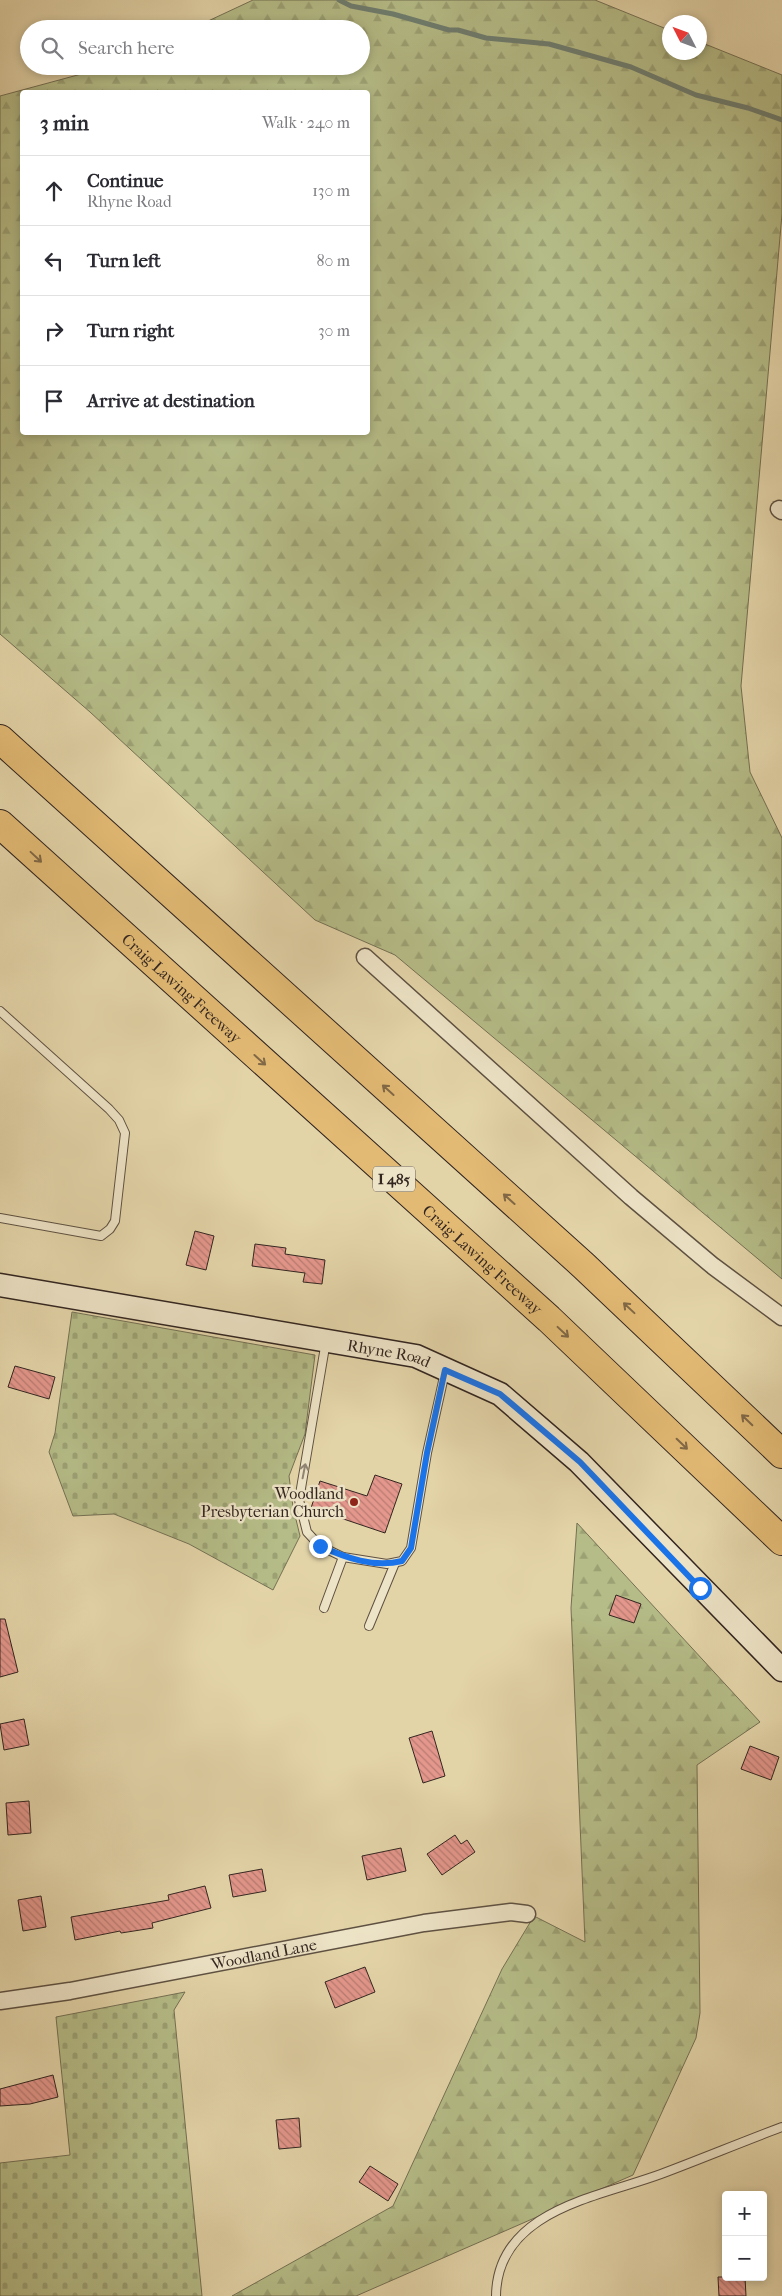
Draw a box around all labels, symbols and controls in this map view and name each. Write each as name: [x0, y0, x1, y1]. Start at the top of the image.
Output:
north arrow: [662, 15, 707, 60]
search box: [20, 20, 370, 75]
icon: search: [38, 34, 66, 62]
text: Search here: [78, 37, 174, 59]
text: 3 min: [40, 111, 89, 135]
text: Walk · 240 m: [262, 113, 350, 132]
text: Continue: [87, 170, 163, 192]
icon: ahead: [40, 177, 68, 205]
text: 130 m: [312, 181, 350, 200]
text: Rhyne Road: [87, 192, 172, 211]
icon: left: [40, 247, 68, 275]
text: Turn left: [87, 250, 161, 272]
text: 80 m: [316, 251, 350, 270]
icon: right: [40, 317, 68, 345]
text: Turn right: [87, 320, 174, 342]
text: 30 m: [318, 321, 350, 340]
icon: arrive: [40, 387, 68, 415]
text: Arrive at destination: [87, 390, 255, 412]
one-way arrow: [29, 851, 42, 863]
street label: Craig Lawing Freeway: [118, 930, 246, 1048]
one-way arrow: [254, 1054, 267, 1065]
one-way arrow: [382, 1084, 395, 1096]
road number: I 485: [373, 1166, 415, 1192]
one-way arrow: [502, 1193, 515, 1205]
street label: Craig Lawing Freeway: [419, 1201, 547, 1319]
one-way arrow: [622, 1302, 635, 1314]
one-way arrow: [556, 1326, 569, 1338]
street label: Rhyne Road: [346, 1335, 434, 1372]
one-way arrow: [741, 1414, 753, 1426]
one-way arrow: [675, 1438, 688, 1450]
one-way arrow: [300, 1464, 310, 1480]
place label: Woodland Presbyterian Church: [201, 1484, 344, 1521]
marker: Woodland Presbyterian Church: [348, 1496, 360, 1508]
route end: [309, 1535, 332, 1558]
route start: [689, 1577, 712, 1600]
street label: Woodland Lane: [208, 1935, 318, 1974]
map controls: [722, 2191, 767, 2281]
button: +: [722, 2191, 767, 2236]
button: −: [722, 2236, 767, 2281]

